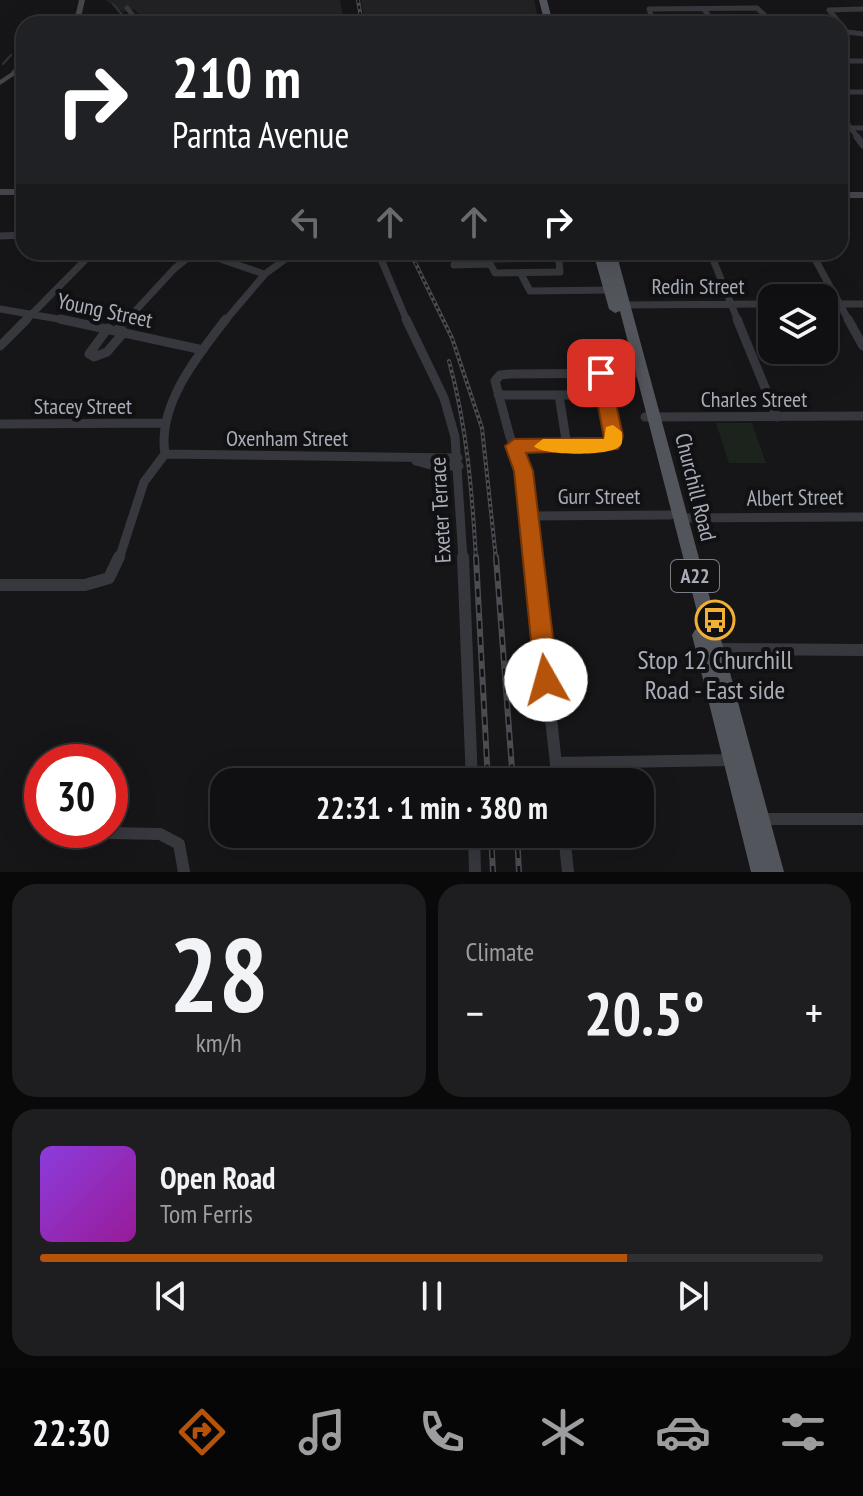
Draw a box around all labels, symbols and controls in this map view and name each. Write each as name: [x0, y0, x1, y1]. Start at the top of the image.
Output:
text: 210 m: [172, 41, 301, 113]
icon: right: [40, 48, 144, 152]
text: Parnta Avenue: [172, 111, 349, 158]
icon: left: [284, 200, 328, 244]
icon: ahead: [368, 200, 412, 244]
icon: ahead: [452, 200, 496, 244]
icon: right: [536, 200, 580, 244]
street label: Redin Street: [652, 272, 744, 300]
map controls: [758, 284, 838, 364]
button: layers: [758, 284, 838, 364]
street label: Young Street: [55, 286, 155, 334]
pin: [567, 339, 635, 407]
icon: arrive: [579, 351, 623, 395]
street label: Charles Street: [701, 385, 807, 413]
street label: Stacey Street: [34, 392, 132, 420]
street label: Oxenham Street: [226, 424, 348, 452]
street label: Churchill Road: [669, 430, 723, 544]
street label: Exeter Terrace: [423, 456, 457, 564]
street label: Gurr Street: [558, 482, 640, 510]
street label: Albert Street: [746, 482, 844, 512]
road number: A22: [671, 560, 719, 592]
bus stop icon: Stop 12 Churchill Road - East side: [694, 599, 736, 641]
position arrow: [504, 638, 588, 722]
place label: Stop 12 Churchill Road - East side: [637, 643, 793, 706]
speed limit sign: 30: [24, 744, 128, 848]
text: 22:31 · 1 min · 380 m: [316, 788, 548, 827]
text: 28: [169, 906, 268, 1041]
text: Climate: [466, 935, 534, 968]
text: 20.5°: [584, 974, 705, 1052]
text: −: [466, 984, 484, 1041]
text: +: [805, 984, 823, 1041]
text: km/h: [196, 1026, 242, 1059]
text: Open Road: [160, 1158, 275, 1197]
text: Tom Ferris: [160, 1197, 253, 1230]
icon: previous: [149, 1274, 193, 1318]
icon: pause: [410, 1274, 454, 1318]
icon: next: [671, 1274, 715, 1318]
icon: directions: [174, 1404, 230, 1460]
icon: music: [294, 1404, 350, 1460]
icon: phone: [414, 1404, 470, 1460]
icon: climate: [535, 1404, 591, 1460]
icon: car: [655, 1404, 711, 1460]
icon: filters: [775, 1404, 831, 1460]
text: 22:30: [32, 1409, 110, 1456]

